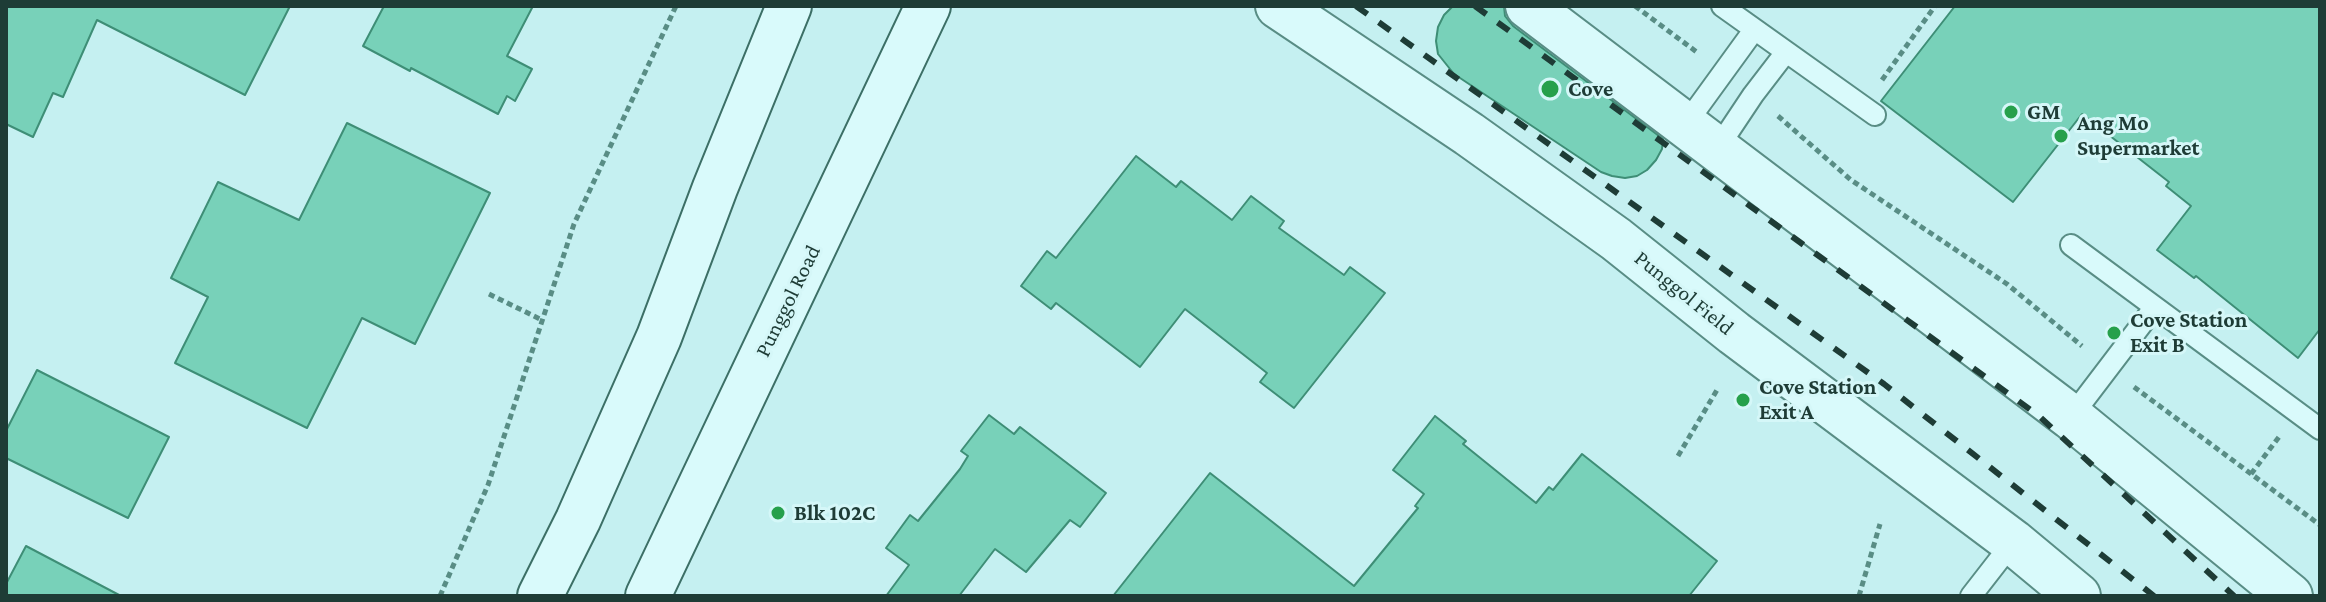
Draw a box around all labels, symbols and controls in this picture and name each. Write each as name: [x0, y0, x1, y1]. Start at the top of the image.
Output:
place label: Cove: [1568, 76, 1613, 102]
marker: Cove: [1539, 78, 1561, 100]
place label: GM: [2027, 99, 2060, 125]
marker: GM: [2002, 103, 2020, 121]
place label: Ang Mo Supermarket: [2077, 110, 2199, 162]
marker: Ang Mo Supermarket: [2052, 127, 2070, 145]
street label: Punggol Road: [750, 241, 826, 361]
street label: Punggol Field: [1629, 245, 1739, 341]
place label: Cove Station Exit B: [2130, 307, 2247, 358]
marker: Cove Station Exit B: [2105, 324, 2123, 342]
place label: Cove Station Exit A: [1759, 374, 1876, 426]
marker: Cove Station Exit A: [1734, 391, 1752, 409]
place label: Blk 102C: [794, 500, 875, 526]
marker: Blk 102C: [769, 504, 787, 522]

